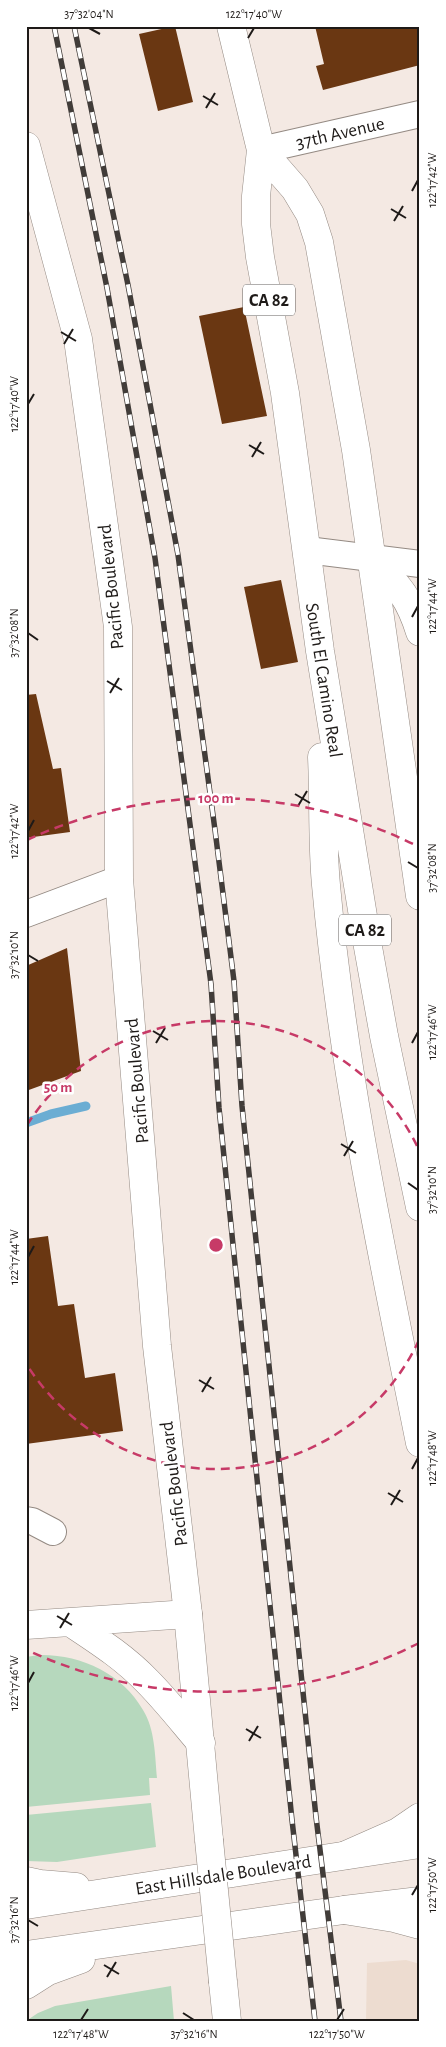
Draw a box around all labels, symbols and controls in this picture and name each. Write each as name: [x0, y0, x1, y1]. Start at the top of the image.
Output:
text: 37°32'04"N: [64, 8, 114, 20]
text: 122°17'40"W: [226, 8, 282, 20]
street label: 37th Avenue: [294, 114, 386, 153]
text: 122°17'42"W: [426, 152, 438, 208]
road number: CA 82: [243, 284, 295, 316]
text: 122°17'40"W: [8, 376, 20, 432]
street label: Pacific Boulevard: [95, 523, 128, 650]
text: 122°17'44"W: [426, 578, 438, 634]
street label: South El Camino Real: [302, 602, 345, 759]
text: 37°32'08"N: [8, 608, 20, 658]
text: 100 m: [198, 791, 234, 806]
text: 122°17'42"W: [8, 803, 20, 859]
text: 37°32'08"N: [426, 843, 438, 893]
road number: CA 82: [339, 914, 391, 946]
text: 37°32'10"N: [8, 931, 20, 979]
text: 122°17'46"W: [426, 1004, 438, 1060]
street label: Pacific Boulevard: [123, 1017, 152, 1144]
text: 50 m: [44, 1080, 72, 1095]
text: 37°32'10"N: [426, 1166, 438, 1214]
text: 122°17'44"W: [8, 1229, 20, 1285]
centre of rings: [207, 1236, 225, 1254]
street label: Pacific Boulevard: [157, 1420, 192, 1547]
text: 122°17'48"W: [426, 1430, 438, 1486]
text: 122°17'46"W: [8, 1655, 20, 1711]
street label: East Hillsdale Boulevard: [134, 1852, 313, 1899]
text: 122°17'50"W: [426, 1857, 438, 1913]
text: 37°32'16"N: [8, 1896, 20, 1944]
text: 122°17'48"W: [53, 2028, 109, 2040]
text: 37°32'16"N: [170, 2028, 218, 2040]
text: 122°17'50"W: [309, 2028, 365, 2040]

